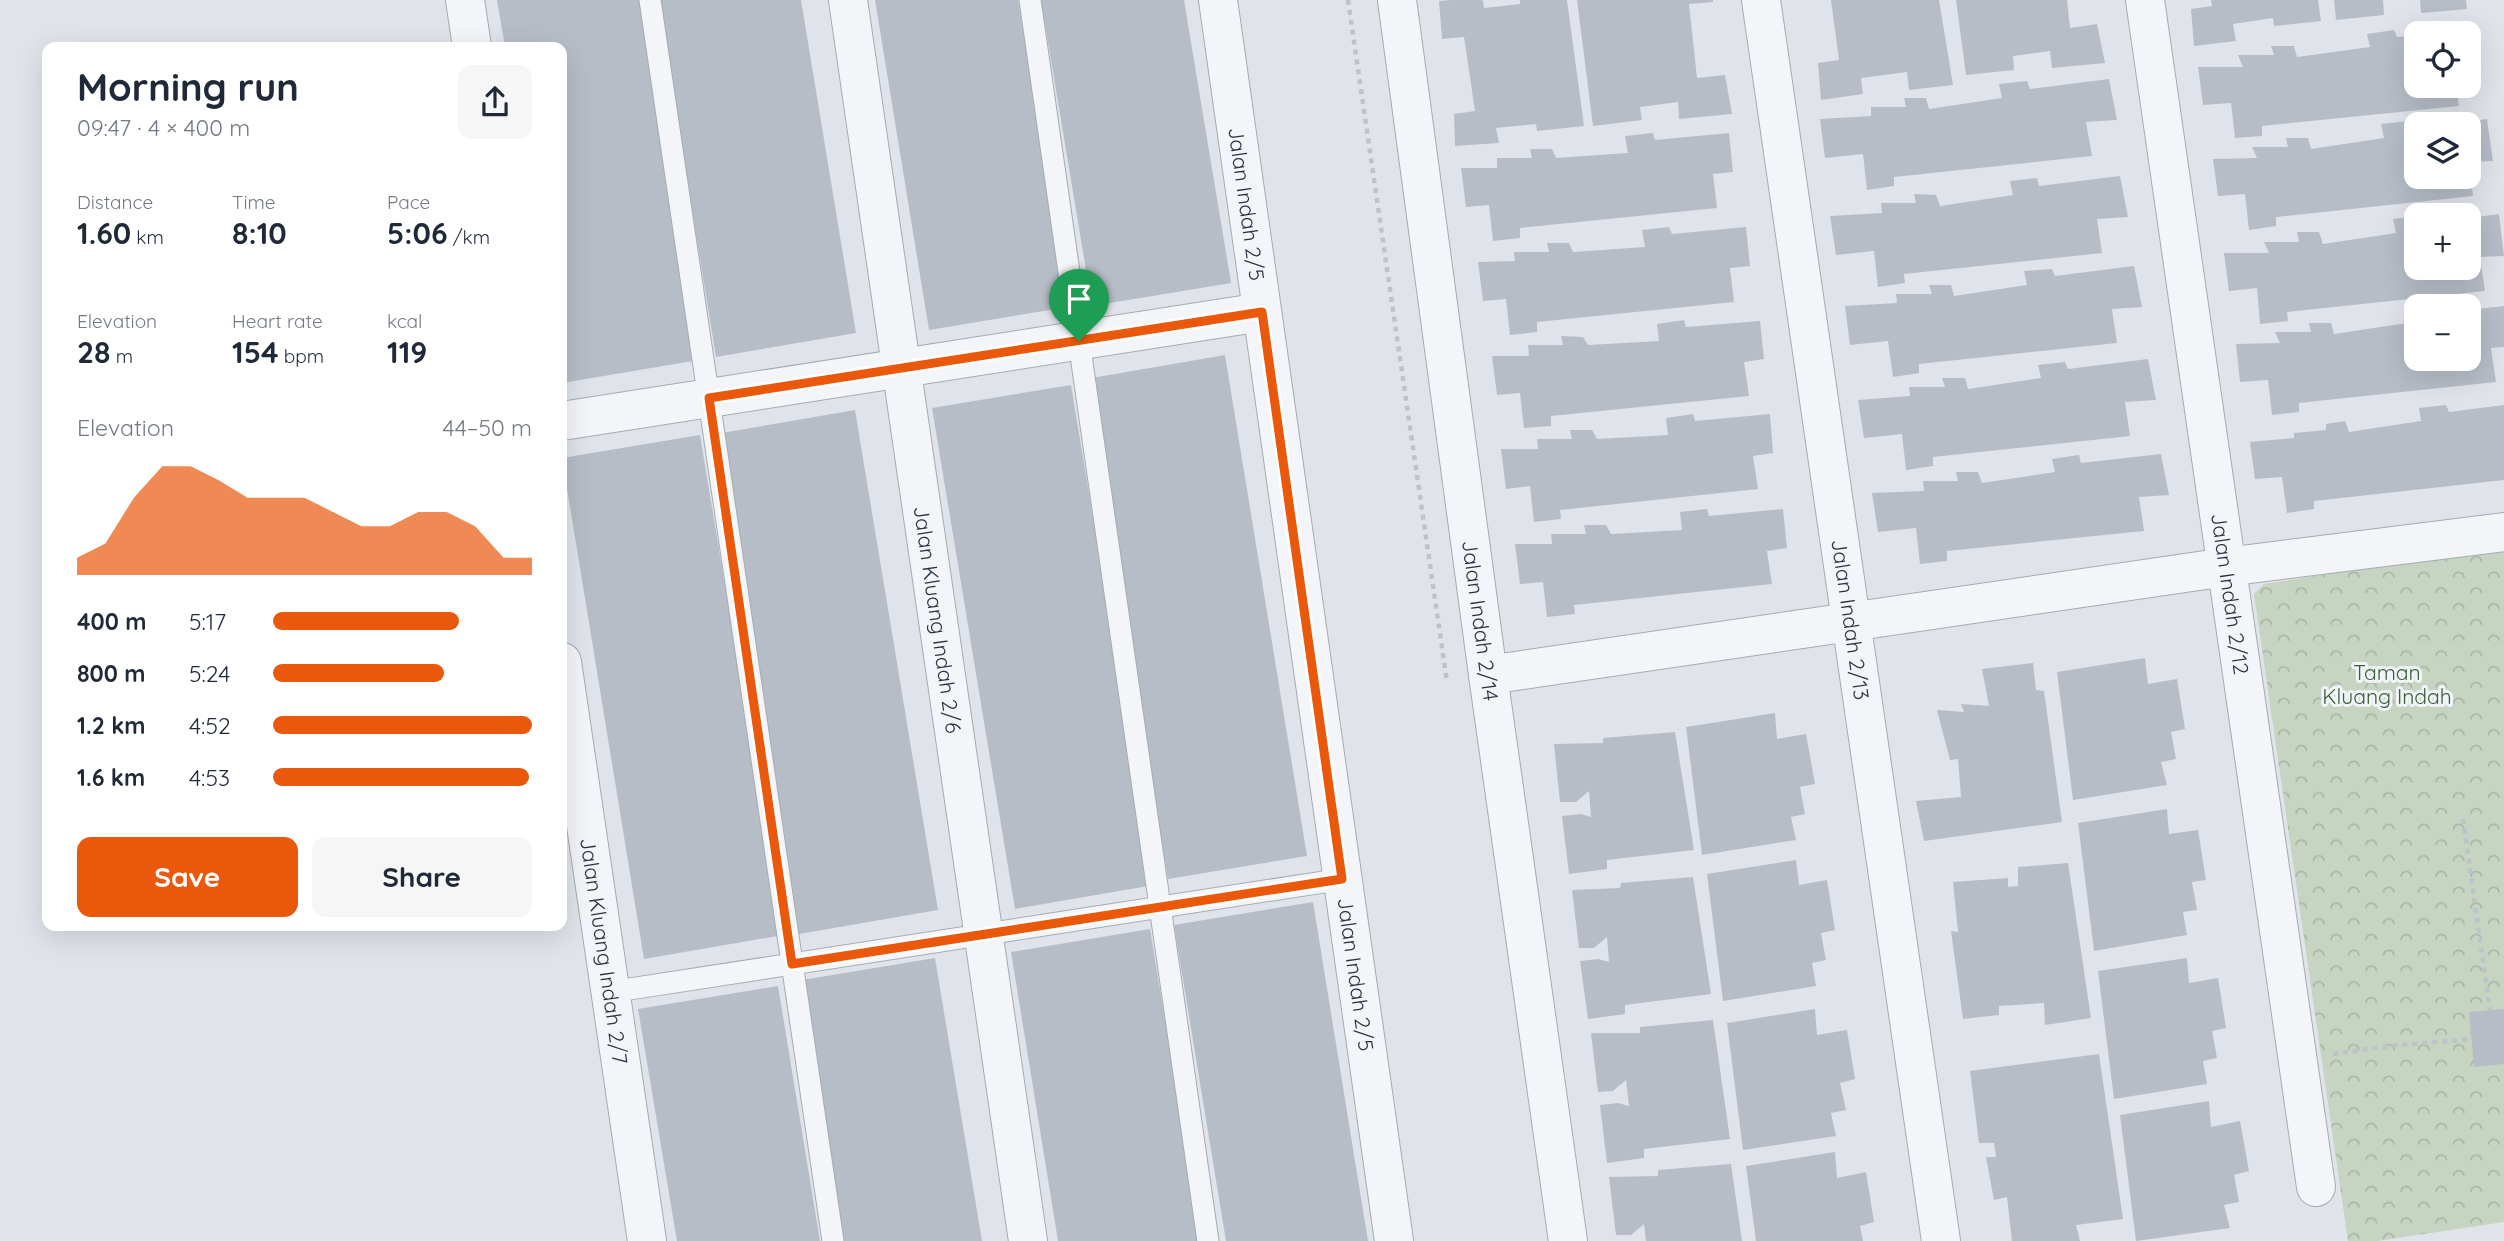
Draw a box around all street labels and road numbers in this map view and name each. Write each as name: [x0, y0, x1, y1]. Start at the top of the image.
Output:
street label: Jalan Indah 2/5: [1223, 126, 1271, 282]
street label: Jalan Kluang Indah 2/6: [909, 504, 967, 735]
street label: Jalan Indah 2/12: [2206, 511, 2255, 676]
street label: Jalan Indah 2/13: [1826, 537, 1875, 702]
street label: Jalan Indah 2/14: [1457, 538, 1504, 702]
street label: Jalan Kluang Indah 2/7: [575, 836, 634, 1066]
street label: Jalan Indah 2/5: [1332, 896, 1380, 1053]

